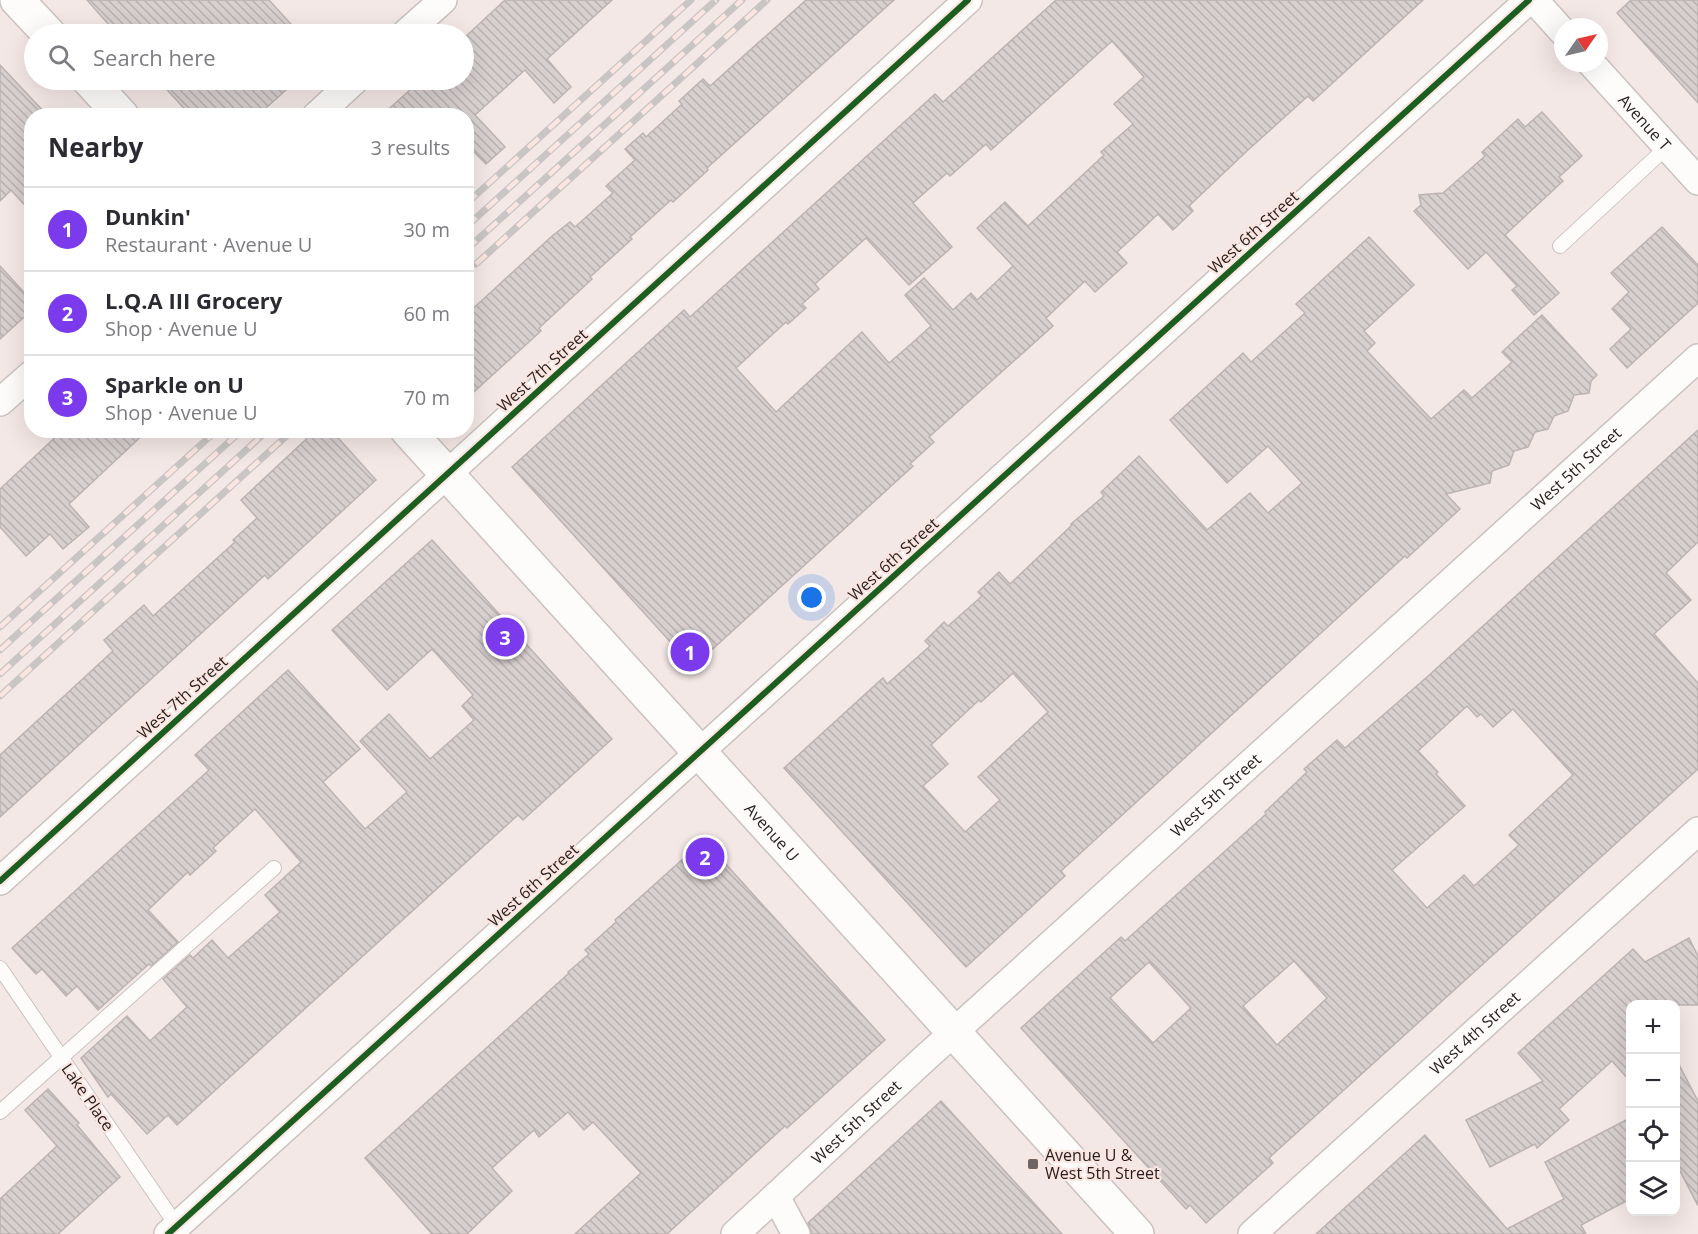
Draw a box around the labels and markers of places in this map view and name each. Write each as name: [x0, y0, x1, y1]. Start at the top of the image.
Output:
pin: 3: [486, 614, 524, 660]
pin: 1: [670, 630, 710, 674]
pin: 2: [686, 834, 724, 880]
place label: Avenue U & West 5th Street: [1045, 1144, 1160, 1184]
marker: Avenue U & West 5th Street: [1026, 1157, 1040, 1171]

